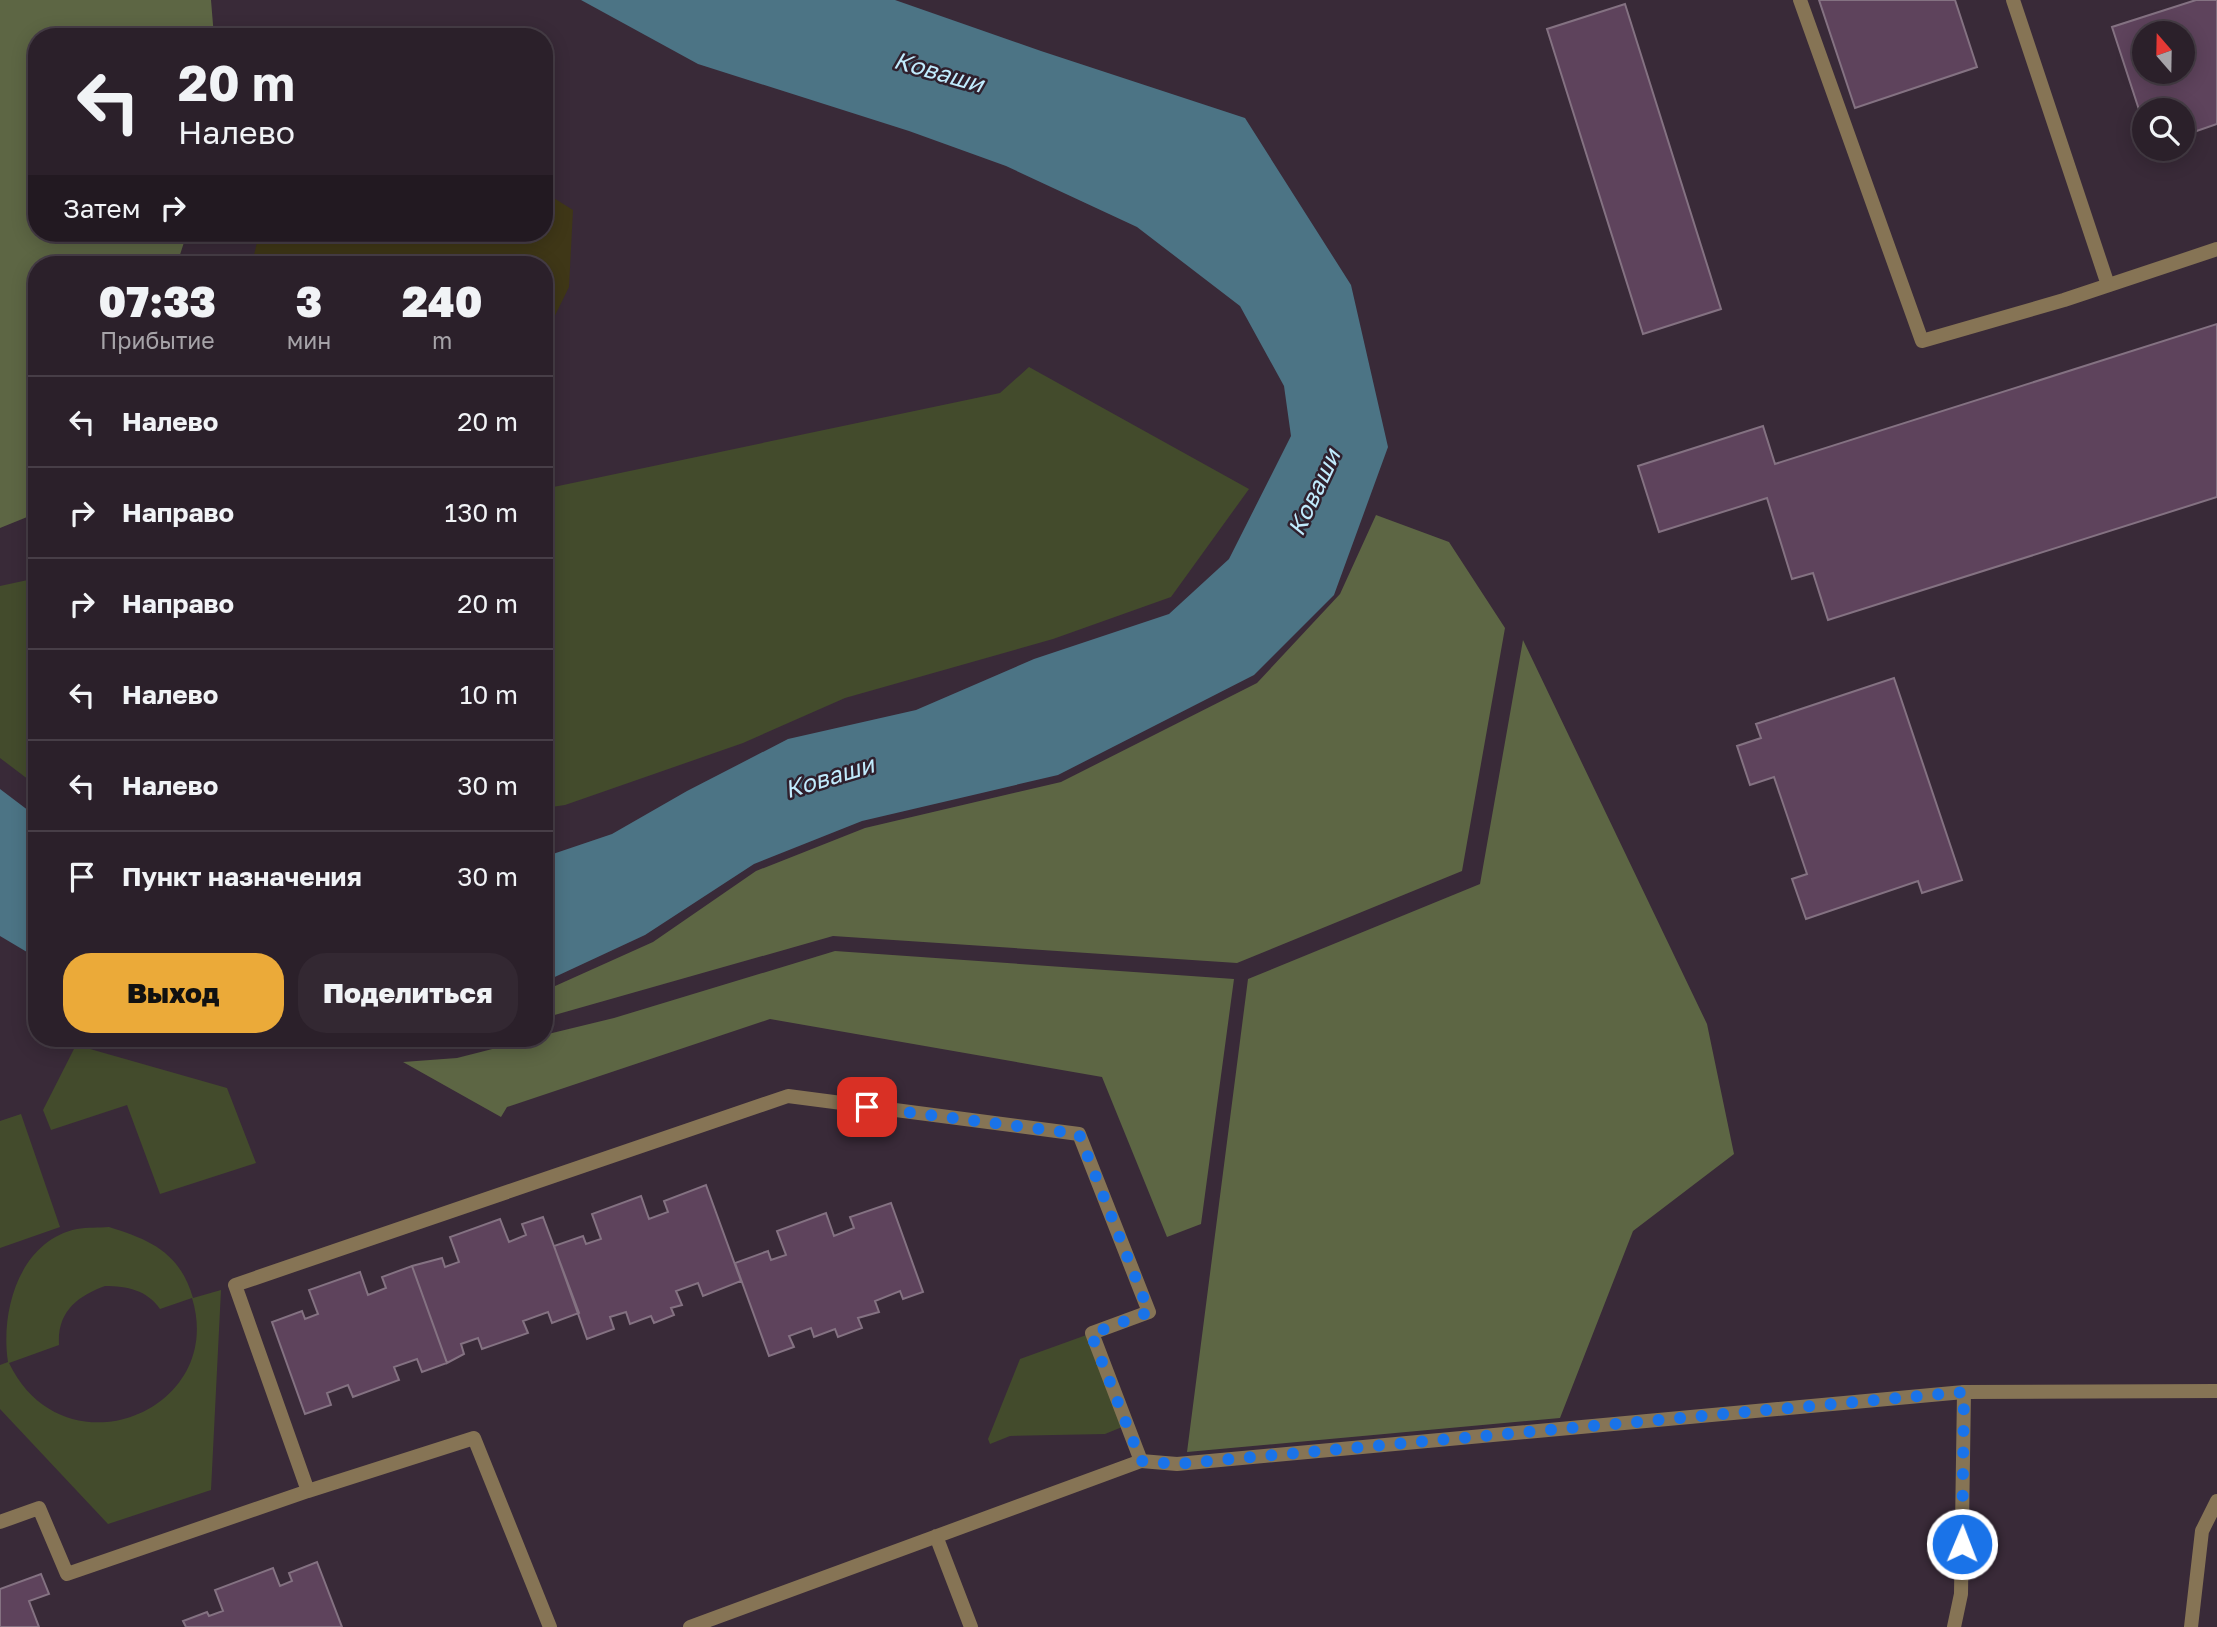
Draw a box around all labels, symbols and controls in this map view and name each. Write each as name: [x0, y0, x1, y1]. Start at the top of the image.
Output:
north arrow: [2132, 21, 2194, 84]
map controls: [2132, 21, 2195, 161]
water label: Коваши: [891, 44, 988, 98]
text: 20 m: [178, 53, 295, 112]
icon: left: [63, 56, 154, 147]
button: search: [2132, 98, 2195, 161]
text: Налево: [178, 113, 295, 151]
icon: right: [154, 189, 192, 227]
text: Затем: [63, 193, 140, 224]
text: 07:33: [99, 276, 216, 326]
text: 3: [296, 276, 322, 326]
text: 240: [402, 276, 482, 326]
text: Прибытие: [100, 326, 215, 354]
text: мин: [287, 326, 331, 354]
text: m: [432, 326, 452, 354]
icon: left: [63, 403, 101, 441]
text: Налево: [122, 406, 218, 437]
text: 20 m: [457, 406, 518, 437]
water label: Коваши: [1280, 443, 1346, 540]
icon: right: [63, 494, 101, 532]
text: Направо: [122, 497, 234, 528]
text: 130 m: [445, 497, 518, 528]
icon: right: [63, 585, 101, 623]
text: Направо: [122, 588, 234, 619]
text: 20 m: [457, 588, 518, 619]
icon: left: [63, 676, 101, 714]
text: Налево: [122, 679, 218, 710]
text: 10 m: [460, 679, 518, 710]
water label: Коваши: [781, 748, 878, 803]
icon: left: [63, 767, 101, 805]
text: Налево: [122, 770, 218, 801]
text: 30 m: [457, 770, 518, 801]
icon: arrive: [63, 858, 101, 896]
text: Пункт назначения: [122, 861, 362, 892]
text: 30 m: [457, 861, 518, 892]
button: Выход: [63, 953, 284, 1033]
button: Поделиться: [298, 953, 518, 1033]
pin: [837, 1077, 897, 1137]
icon: arrive: [848, 1088, 886, 1126]
position arrow: [1925, 1507, 1999, 1581]

